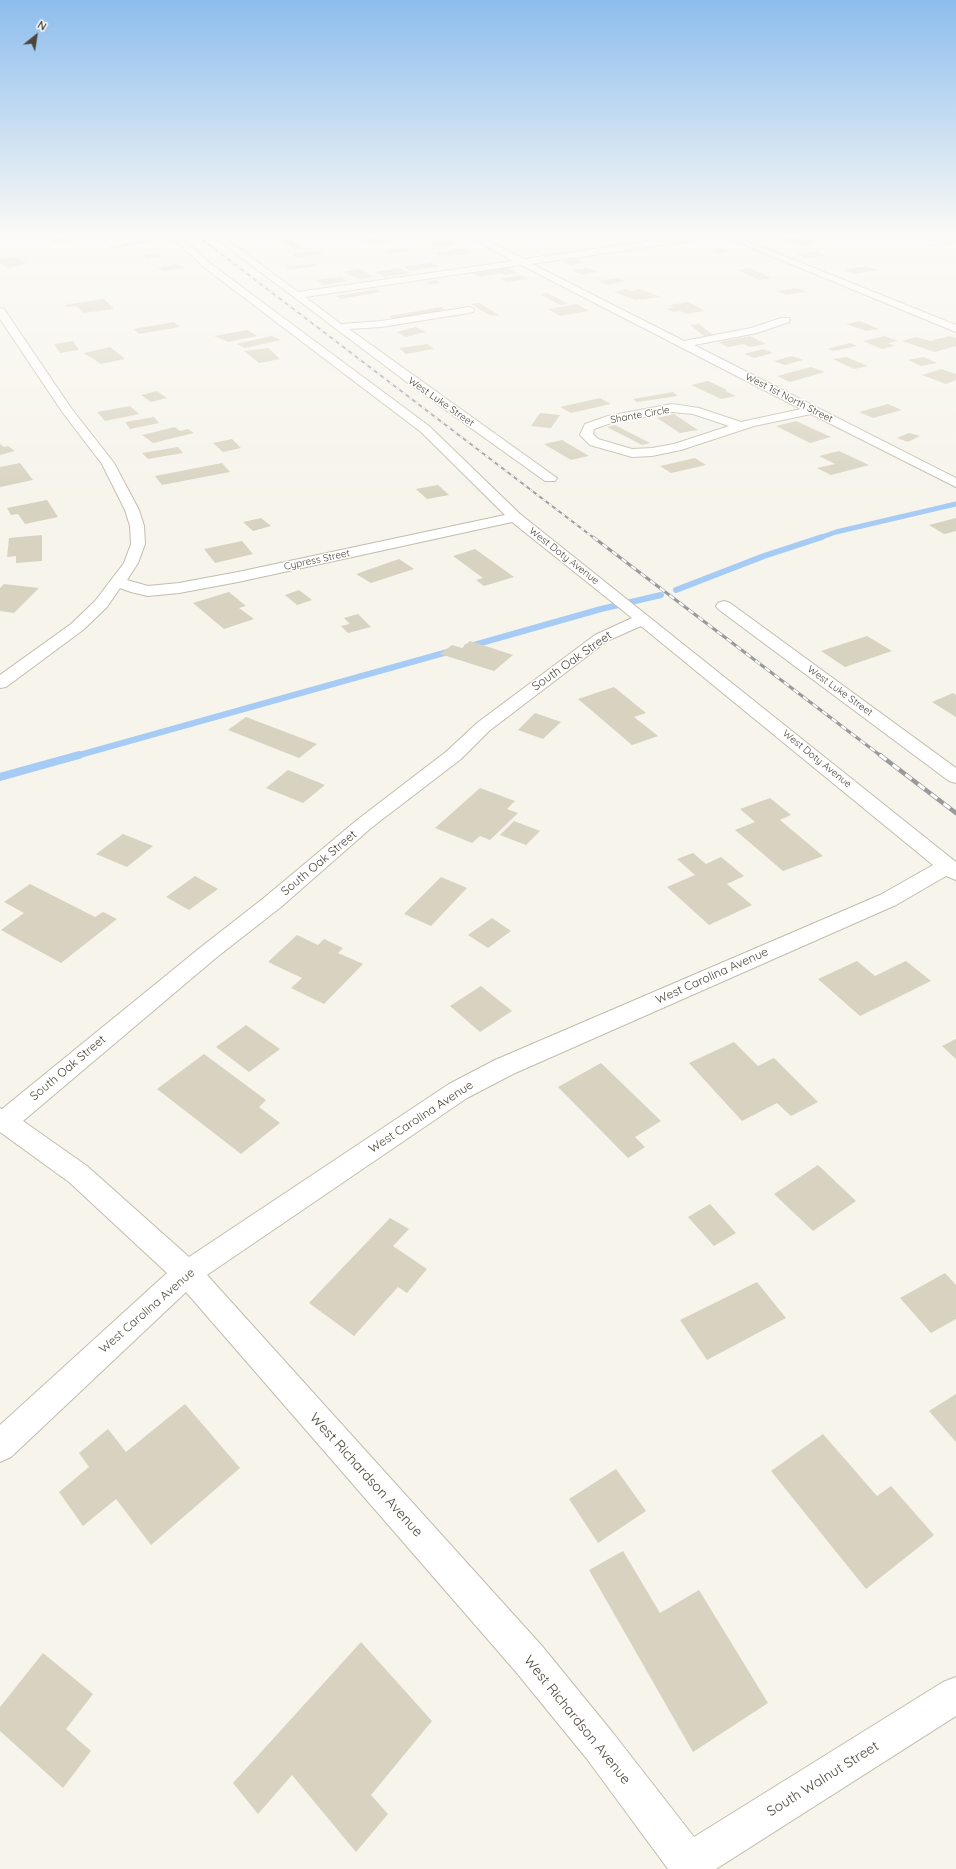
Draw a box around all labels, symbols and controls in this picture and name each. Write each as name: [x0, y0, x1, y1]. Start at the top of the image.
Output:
north arrow: [16, 16, 56, 56]
text: N: [35, 18, 49, 34]
street label: West 1st North Street: [743, 371, 835, 425]
street label: West Luke Street: [406, 375, 476, 429]
street label: Shante Circle: [609, 404, 671, 426]
street label: West Doty Avenue: [527, 525, 601, 587]
street label: Cypress Street: [283, 547, 351, 573]
street label: South Oak Street: [529, 628, 615, 694]
street label: West Luke Street: [805, 663, 875, 719]
street label: West Doty Avenue: [780, 728, 854, 790]
street label: South Oak Street: [278, 827, 360, 899]
street label: West Carolina Avenue: [653, 945, 771, 1007]
street label: South Oak Street: [27, 1032, 109, 1104]
street label: West Carolina Avenue: [366, 1078, 476, 1156]
street label: West Carolina Avenue: [96, 1266, 198, 1356]
street label: West Richardson Avenue: [306, 1410, 426, 1540]
street label: West Richardson Avenue: [520, 1652, 634, 1788]
street label: South Walnut Street: [764, 1738, 882, 1820]

